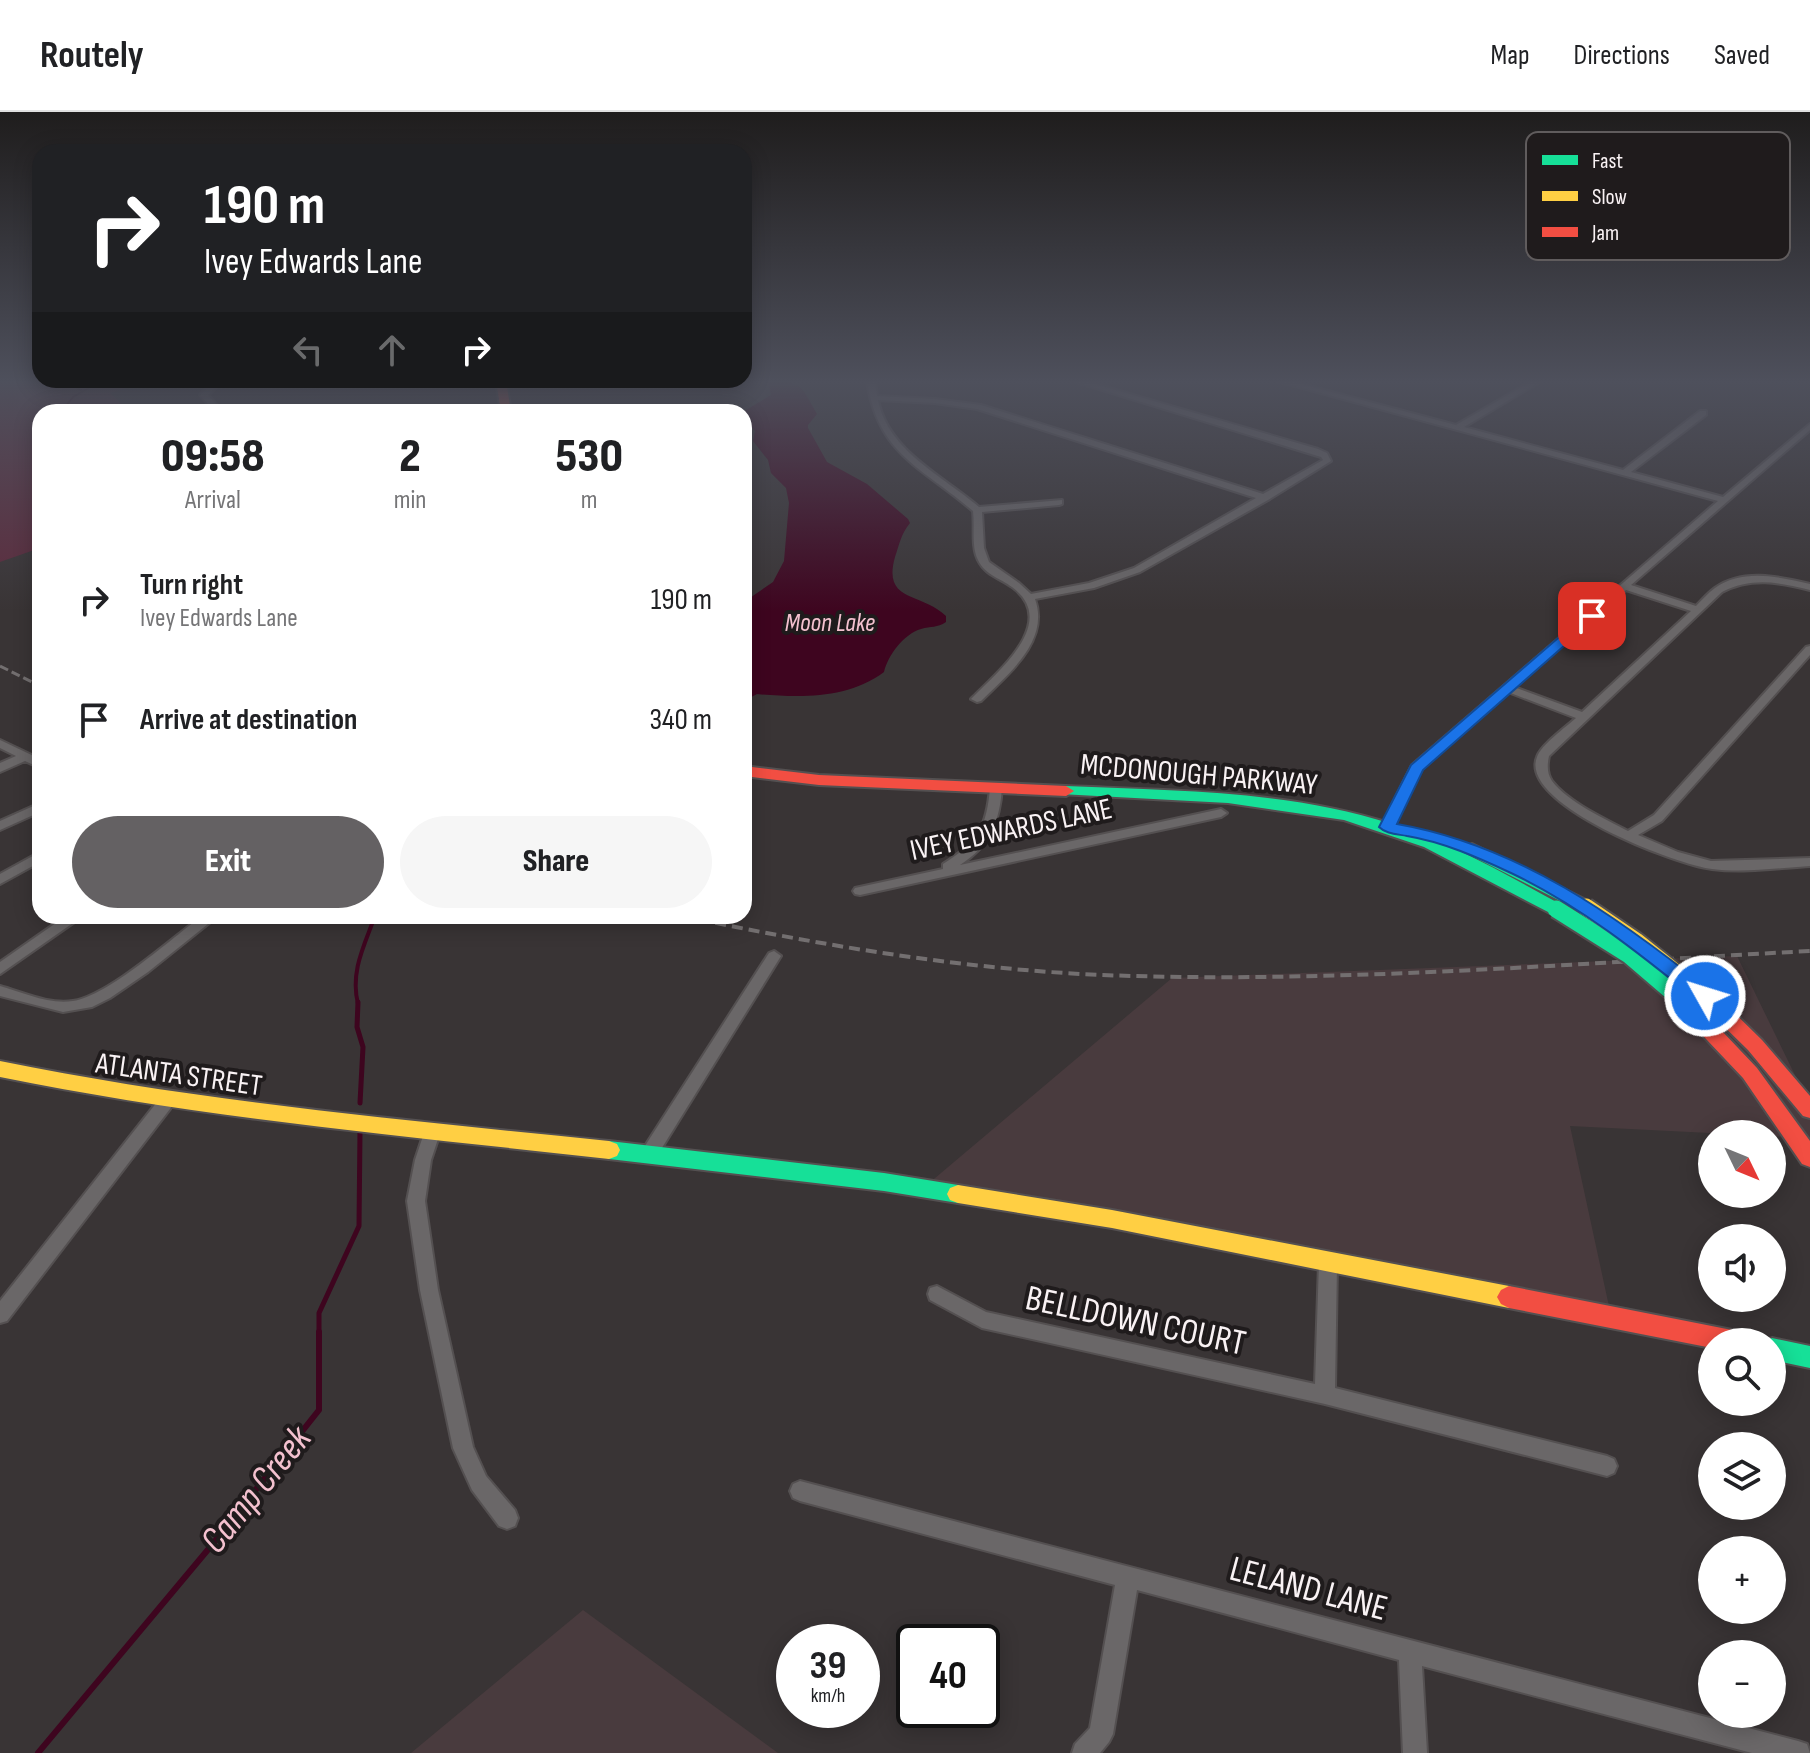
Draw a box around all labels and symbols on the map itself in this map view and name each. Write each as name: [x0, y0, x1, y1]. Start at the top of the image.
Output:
legend: [1526, 132, 1790, 260]
text: Fast: [1592, 148, 1623, 175]
text: Slow: [1592, 184, 1627, 211]
text: Jam: [1591, 220, 1619, 247]
pin: [1558, 582, 1626, 650]
water label: Moon Lake: [785, 608, 875, 639]
street label: MCDONOUGH PARKWAY: [1079, 747, 1319, 803]
street label: IVEY EDWARDS LANE: [907, 791, 1116, 869]
position arrow: [1663, 954, 1747, 1038]
street label: ATLANTA STREET: [92, 1045, 264, 1104]
north arrow: [1698, 1120, 1786, 1208]
street label: BELLDOWN COURT: [1022, 1277, 1249, 1366]
water label: Camp Creek: [191, 1416, 322, 1562]
street label: LELAND LANE: [1225, 1548, 1392, 1631]
speed limit sign: 40: [896, 1624, 1000, 1728]

